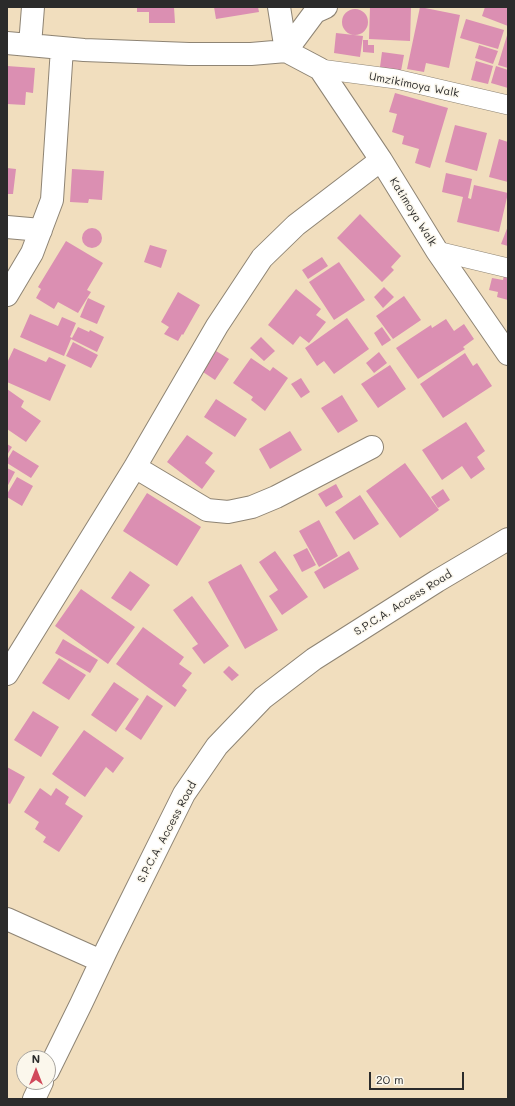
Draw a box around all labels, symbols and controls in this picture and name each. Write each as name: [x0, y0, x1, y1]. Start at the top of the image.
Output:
street label: Umzikimoya Walk: [368, 70, 460, 100]
street label: Katimoya Walk: [387, 175, 439, 249]
street label: S.P.C.A. Access Road: [352, 568, 454, 638]
street label: S.P.C.A. Access Road: [135, 779, 199, 885]
north arrow: [16, 1050, 56, 1090]
text: N: [32, 1051, 40, 1066]
scale bar: [371, 1064, 466, 1090]
text: 20 m: [376, 1071, 404, 1087]

